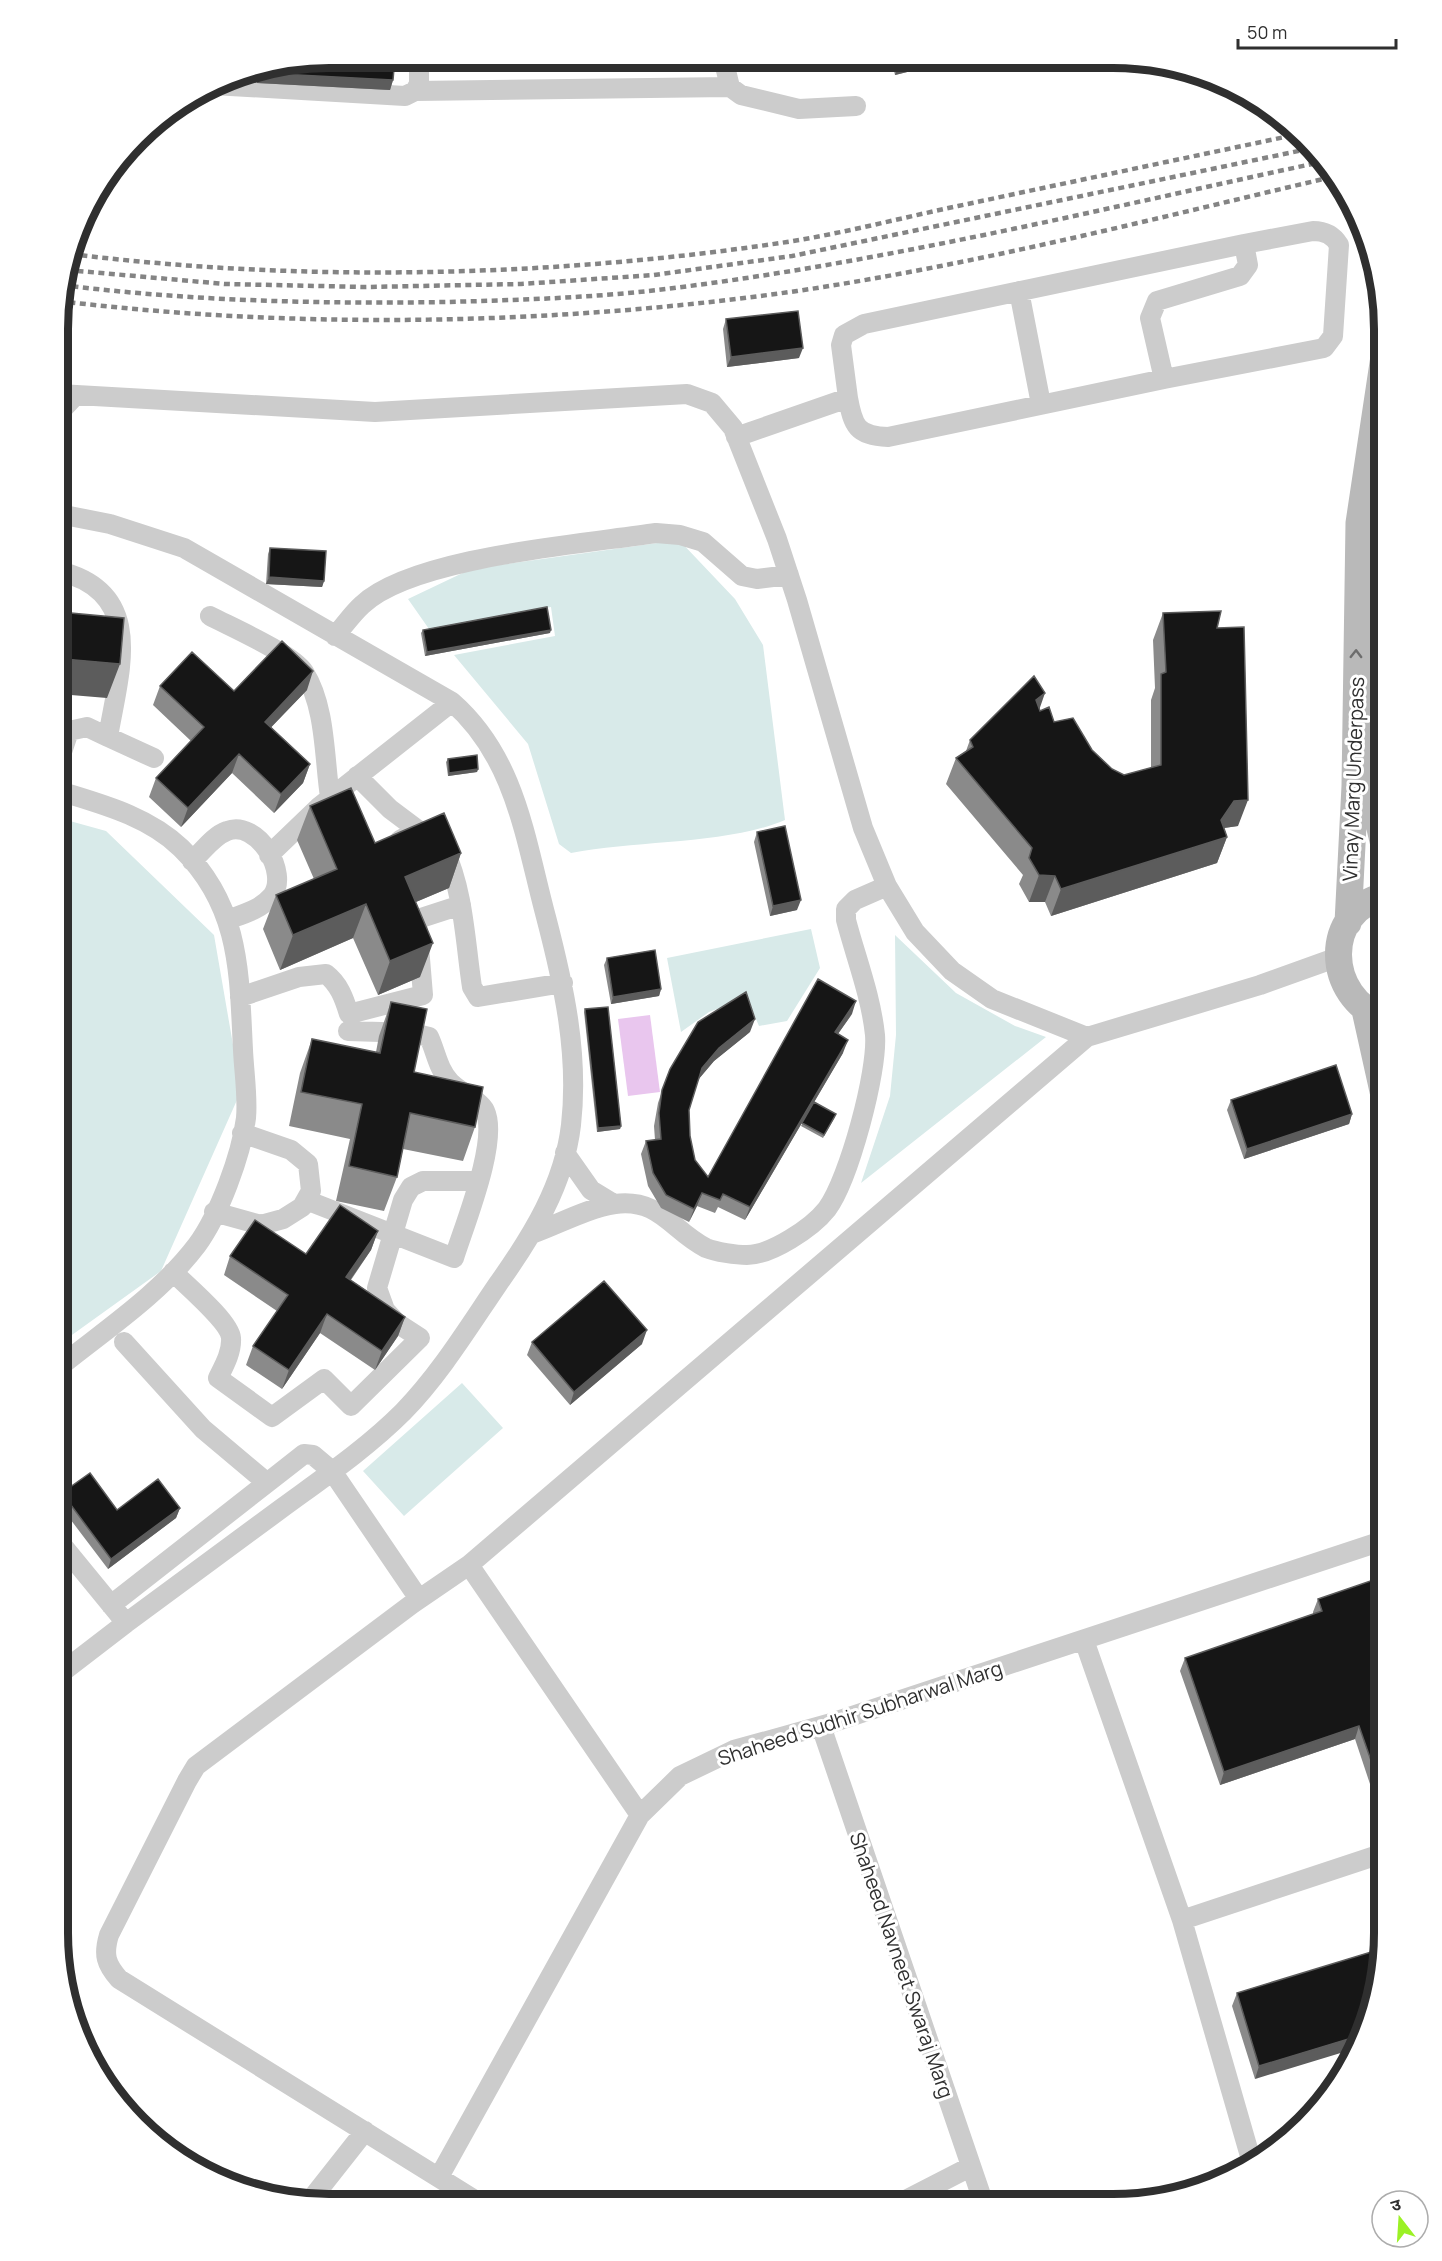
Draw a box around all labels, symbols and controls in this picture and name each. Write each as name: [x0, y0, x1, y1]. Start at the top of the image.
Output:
scale bar: [1238, 12, 1396, 50]
text: 50 m: [1247, 20, 1287, 44]
one-way arrow: [1350, 650, 1362, 659]
street label: Vinay Marg Underpass: [1336, 676, 1370, 882]
street label: Shaheed Sudhir Subharwal Marg: [714, 1654, 1006, 1772]
street label: Shaheed Navneet Swaraj Marg: [844, 1828, 960, 2102]
north arrow: [1370, 2189, 1430, 2249]
text: उ: [1388, 2193, 1404, 2217]

